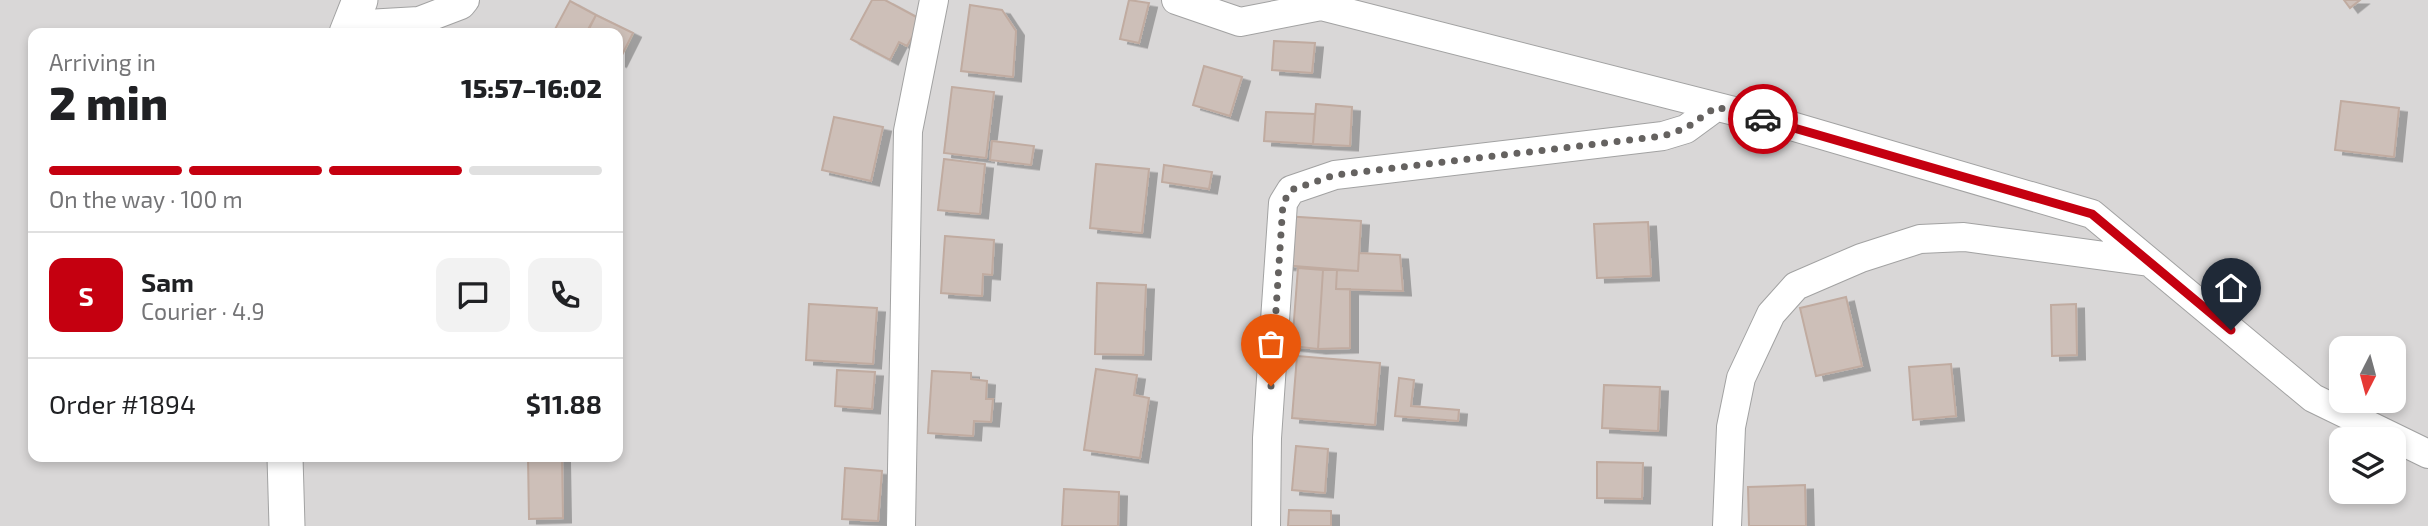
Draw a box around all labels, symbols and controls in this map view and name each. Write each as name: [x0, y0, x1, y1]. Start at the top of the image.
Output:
text: Arriving in: [49, 48, 156, 76]
text: 15:57–16:02: [461, 72, 602, 103]
text: 2 min: [49, 74, 168, 129]
courier: [1728, 84, 1798, 154]
icon: car: [1744, 100, 1782, 138]
text: On the way · 100 m: [49, 185, 243, 213]
button: chat: [436, 258, 510, 332]
button: phone: [528, 258, 602, 332]
pin: [2201, 258, 2261, 330]
text: Sam: [141, 266, 194, 297]
icon: home: [2212, 269, 2250, 307]
text: S: [78, 280, 94, 311]
text: Courier · 4.9: [141, 297, 265, 325]
pin: [1241, 314, 1301, 386]
icon: bag: [1252, 325, 1290, 363]
north arrow: [2329, 336, 2406, 413]
map controls: [2329, 336, 2406, 504]
text: Order #1894: [49, 388, 196, 419]
text: $11.88: [526, 388, 602, 419]
button: layers: [2329, 427, 2406, 504]

